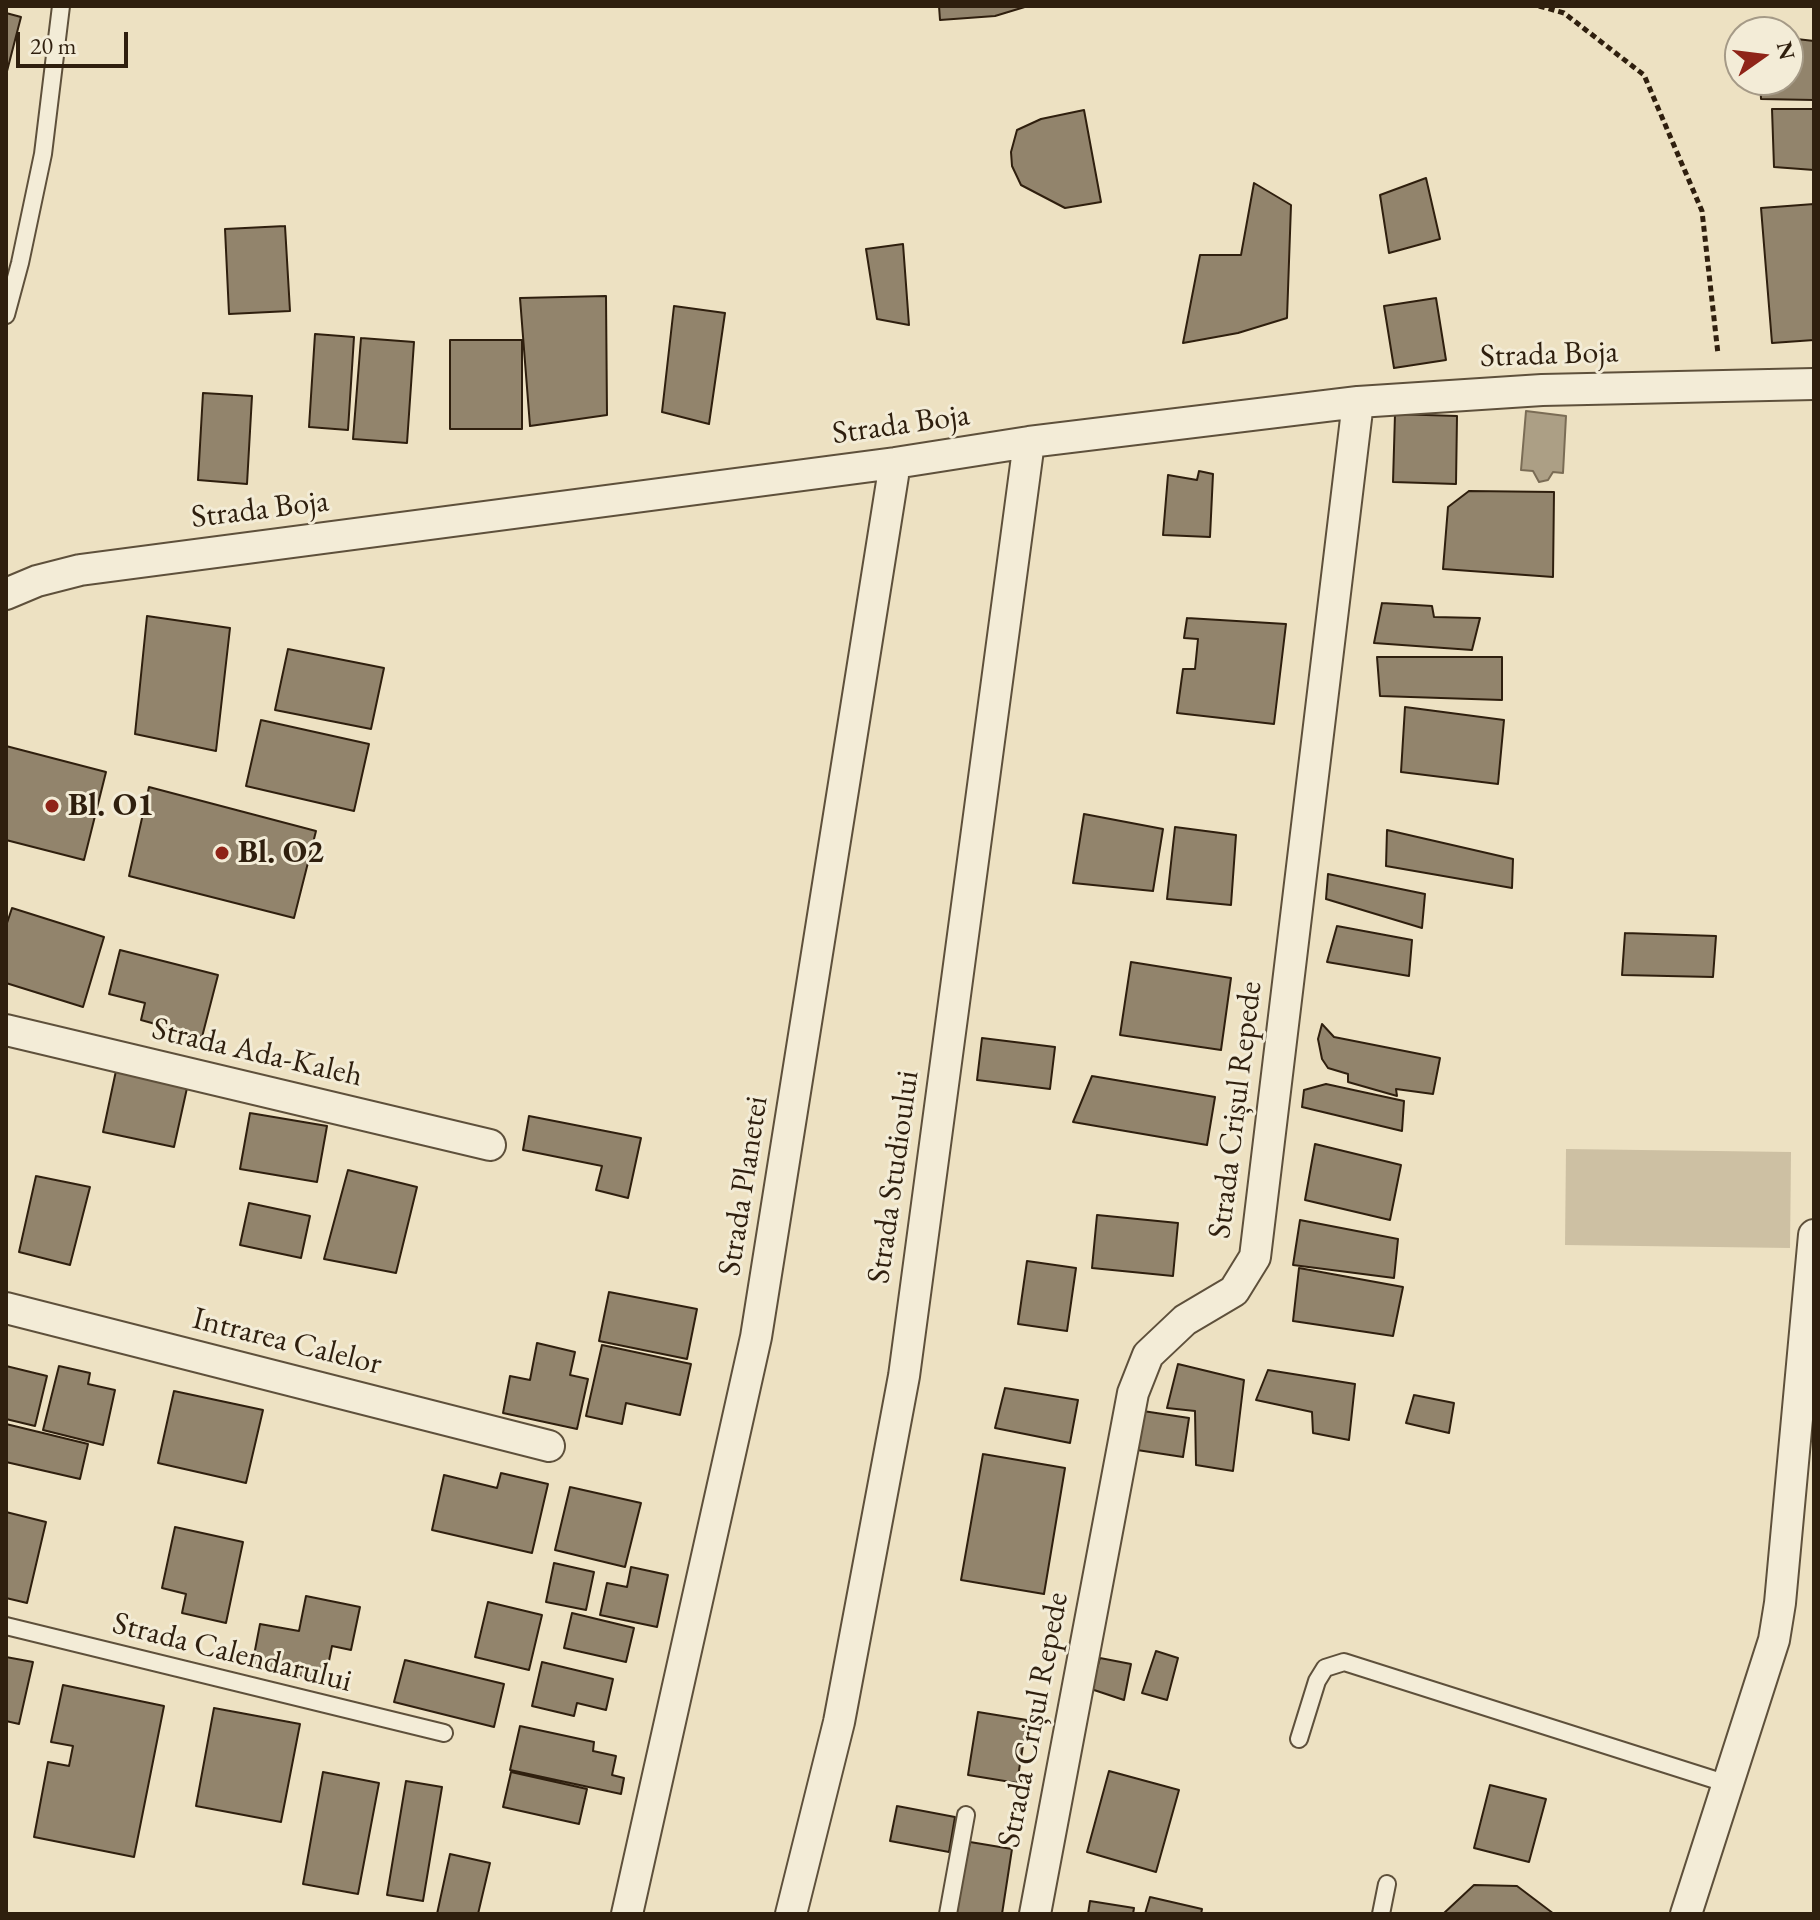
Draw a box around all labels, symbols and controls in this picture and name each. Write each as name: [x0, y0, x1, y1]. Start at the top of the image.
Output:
scale bar: [20, 16, 132, 66]
north arrow: [1724, 16, 1804, 96]
text: 20 m: [30, 30, 77, 61]
text: N: [1770, 38, 1802, 63]
street label: Strada Boja: [1479, 333, 1619, 377]
street label: Strada Boja: [830, 396, 972, 454]
street label: Strada Boja: [189, 483, 331, 537]
place label: Bl. O1: [68, 787, 154, 825]
marker: Bl. O1: [43, 797, 61, 815]
place label: Bl. O2: [238, 834, 324, 872]
marker: Bl. O2: [213, 844, 231, 862]
street label: Strada Crișul Repede: [1201, 979, 1271, 1241]
street label: Strada Ada-Kaleh: [148, 1010, 366, 1096]
street label: Strada Studioului: [860, 1068, 928, 1286]
street label: Strada Planetei: [711, 1093, 777, 1279]
street label: Intrarea Calelor: [188, 1300, 386, 1384]
street label: Strada Crișul Repede: [990, 1589, 1078, 1851]
street label: Strada Calendarului: [108, 1605, 356, 1701]

